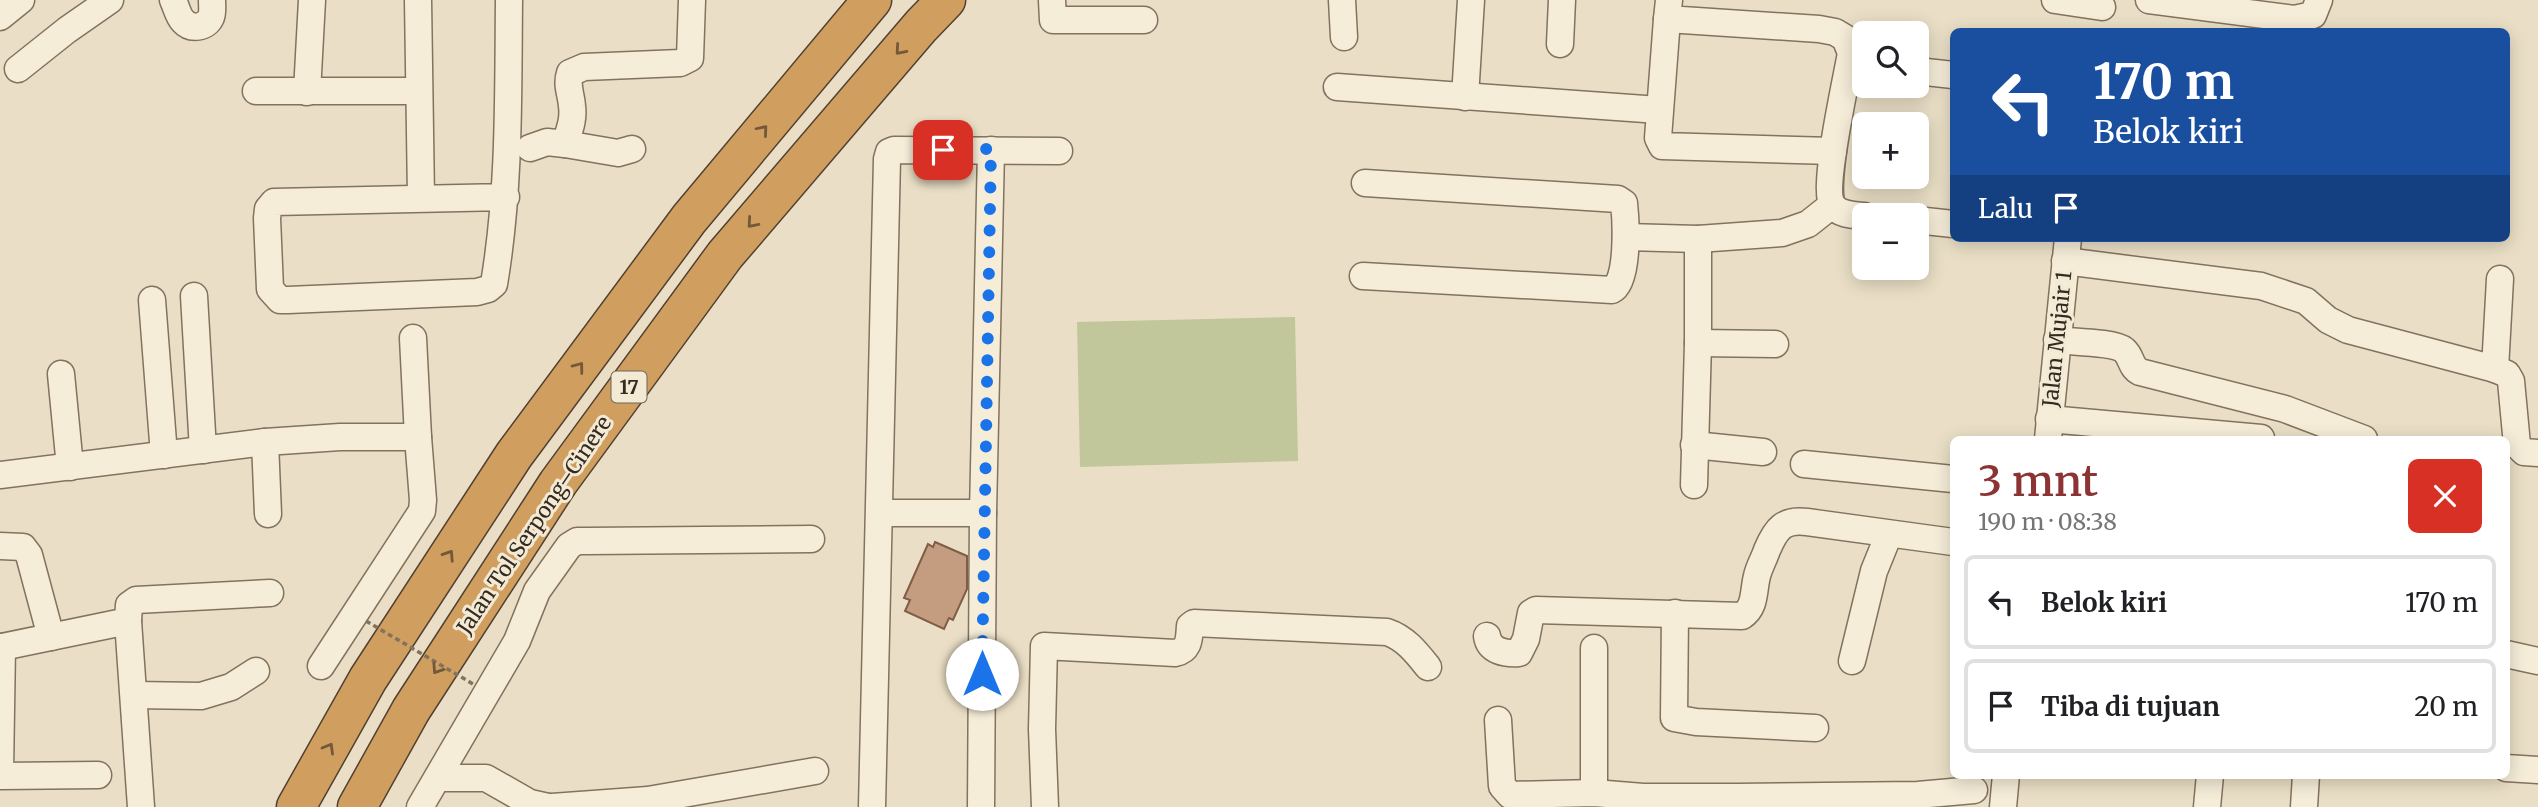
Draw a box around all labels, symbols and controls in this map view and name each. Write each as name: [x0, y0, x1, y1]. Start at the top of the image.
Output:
map controls: [1852, 21, 1929, 280]
button: search: [1852, 21, 1929, 98]
one-way arrow: [896, 42, 908, 55]
text: 170 m: [2093, 51, 2234, 112]
icon: left: [1978, 56, 2069, 147]
button: +: [1852, 112, 1929, 189]
text: Belok kiri: [2093, 112, 2244, 152]
pin: [913, 120, 973, 180]
one-way arrow: [755, 125, 767, 138]
icon: arrive: [924, 131, 962, 169]
icon: arrive: [2047, 189, 2085, 227]
text: Lalu: [1978, 192, 2033, 225]
button: −: [1852, 203, 1929, 280]
one-way arrow: [748, 215, 760, 228]
street label: Jalan Mujair 1: [2036, 270, 2078, 409]
one-way arrow: [570, 363, 583, 375]
road number: 17: [612, 372, 646, 402]
street label: Jalan Tol Serpong–Cinere: [450, 411, 617, 640]
text: 3 mnt: [1978, 455, 2098, 507]
button: close: [2408, 459, 2482, 533]
text: 190 m · 08:38: [1978, 507, 2117, 536]
one-way arrow: [441, 549, 454, 562]
icon: left: [1982, 583, 2020, 621]
text: Belok kiri: [2041, 586, 2167, 619]
text: 170 m: [2405, 586, 2478, 619]
position arrow: [945, 637, 1019, 711]
one-way arrow: [433, 661, 446, 674]
icon: arrive: [1982, 687, 2020, 725]
text: Tiba di tujuan: [2041, 690, 2220, 723]
text: 20 m: [2414, 690, 2478, 723]
one-way arrow: [321, 742, 334, 755]

